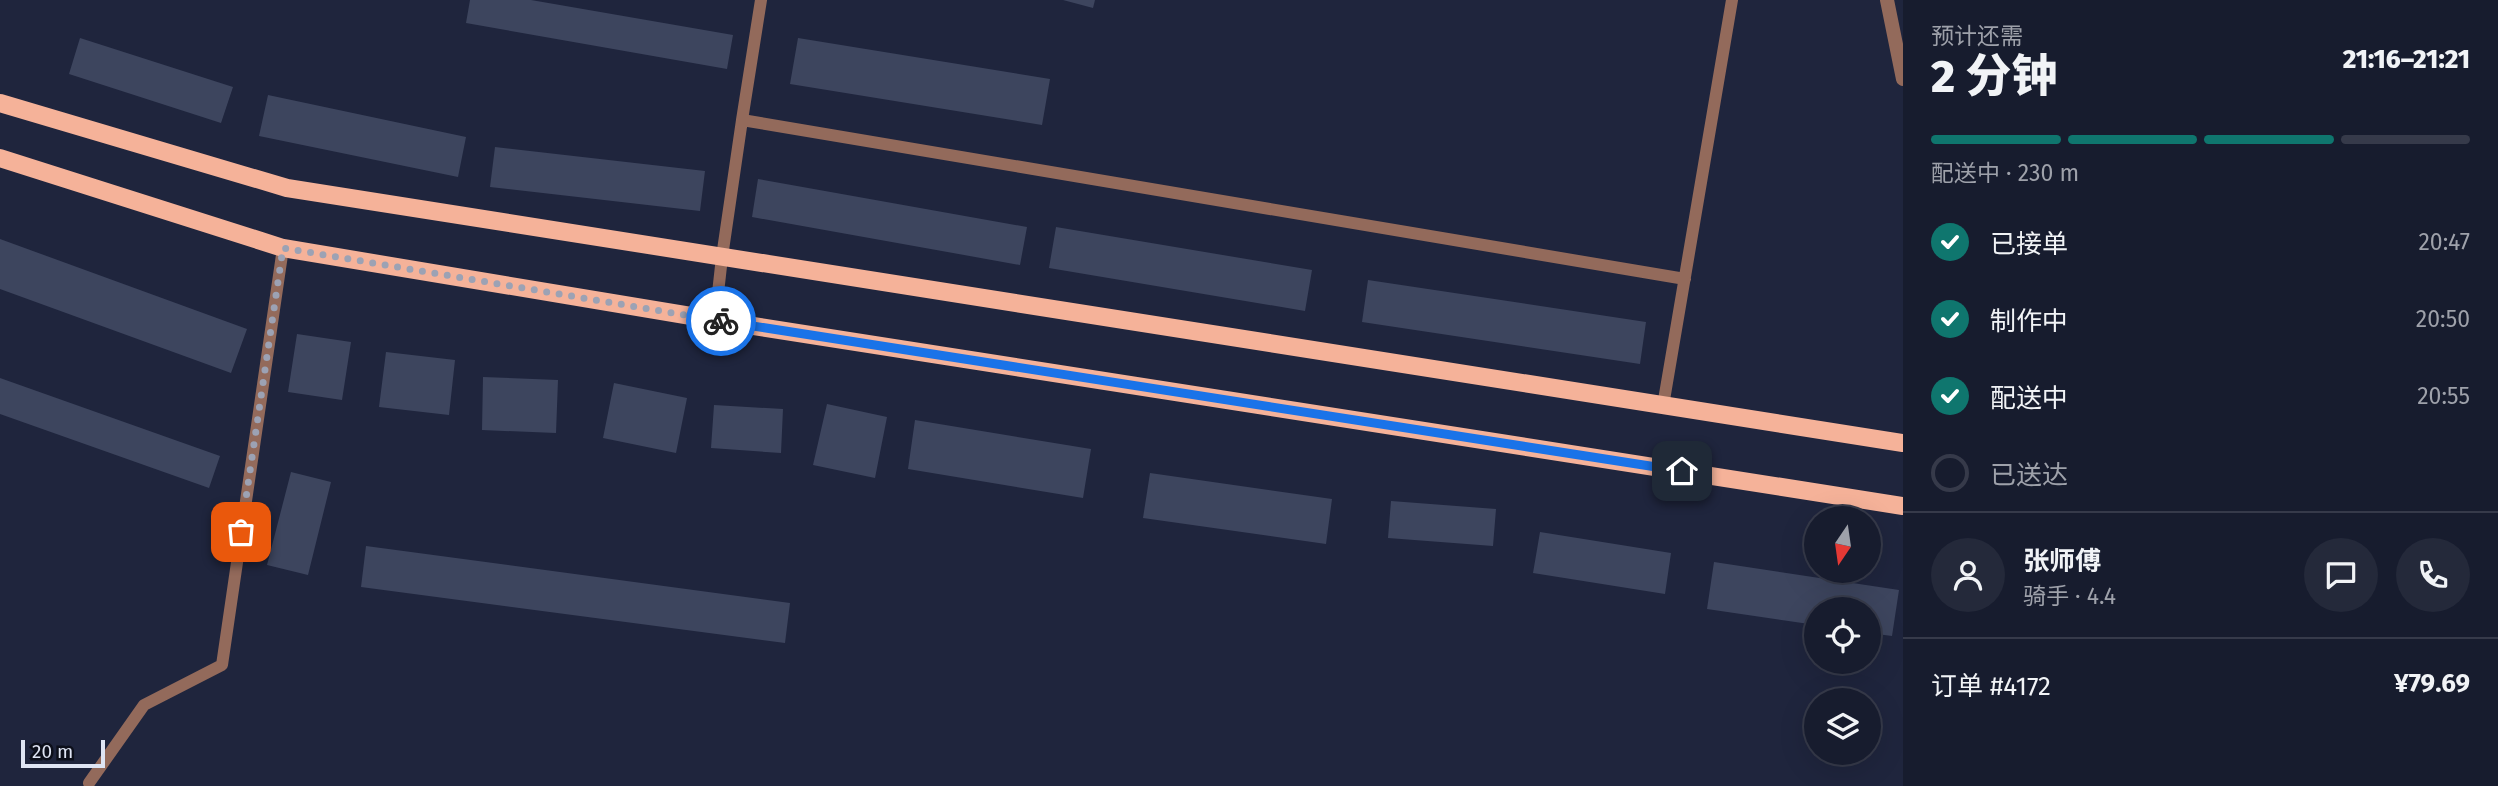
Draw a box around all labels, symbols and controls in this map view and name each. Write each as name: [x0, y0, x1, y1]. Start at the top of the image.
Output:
text: 预计还需: [1931, 22, 2023, 50]
text: 21:16–21:21: [2343, 44, 2470, 75]
text: 2 分钟: [1931, 49, 2058, 104]
text: 配送中 · 230 m: [1931, 159, 2079, 187]
icon: check: [1931, 223, 1969, 261]
text: 20:47: [2418, 228, 2470, 256]
text: 已接单: [1990, 229, 2068, 260]
courier: [686, 286, 756, 356]
icon: check: [1931, 300, 1969, 338]
icon: bike: [702, 302, 740, 340]
text: 20:50: [2416, 305, 2470, 333]
text: 制作中: [1990, 306, 2068, 337]
icon: check: [1931, 377, 1969, 415]
text: 20:55: [2417, 382, 2470, 410]
text: 配送中: [1990, 383, 2068, 414]
pin: [1652, 441, 1712, 501]
icon: home: [1663, 452, 1701, 490]
text: 已送达: [1990, 460, 2068, 491]
pin: [211, 502, 271, 562]
north arrow: [1804, 506, 1881, 583]
map controls: [1804, 506, 1881, 765]
icon: bag: [222, 513, 260, 551]
button: person: [1931, 538, 2005, 612]
button: chat: [2304, 538, 2378, 612]
button: phone: [2396, 538, 2470, 612]
text: 张师傅: [2023, 546, 2101, 577]
text: 骑手 · 4.4: [2023, 582, 2116, 610]
button: locate: [1804, 597, 1881, 674]
text: ¥79.69: [2394, 668, 2470, 699]
text: 订单 #4172: [1931, 671, 2051, 702]
button: layers: [1804, 688, 1881, 765]
scale bar: [21, 737, 105, 769]
text: 20 m: [32, 740, 73, 763]

